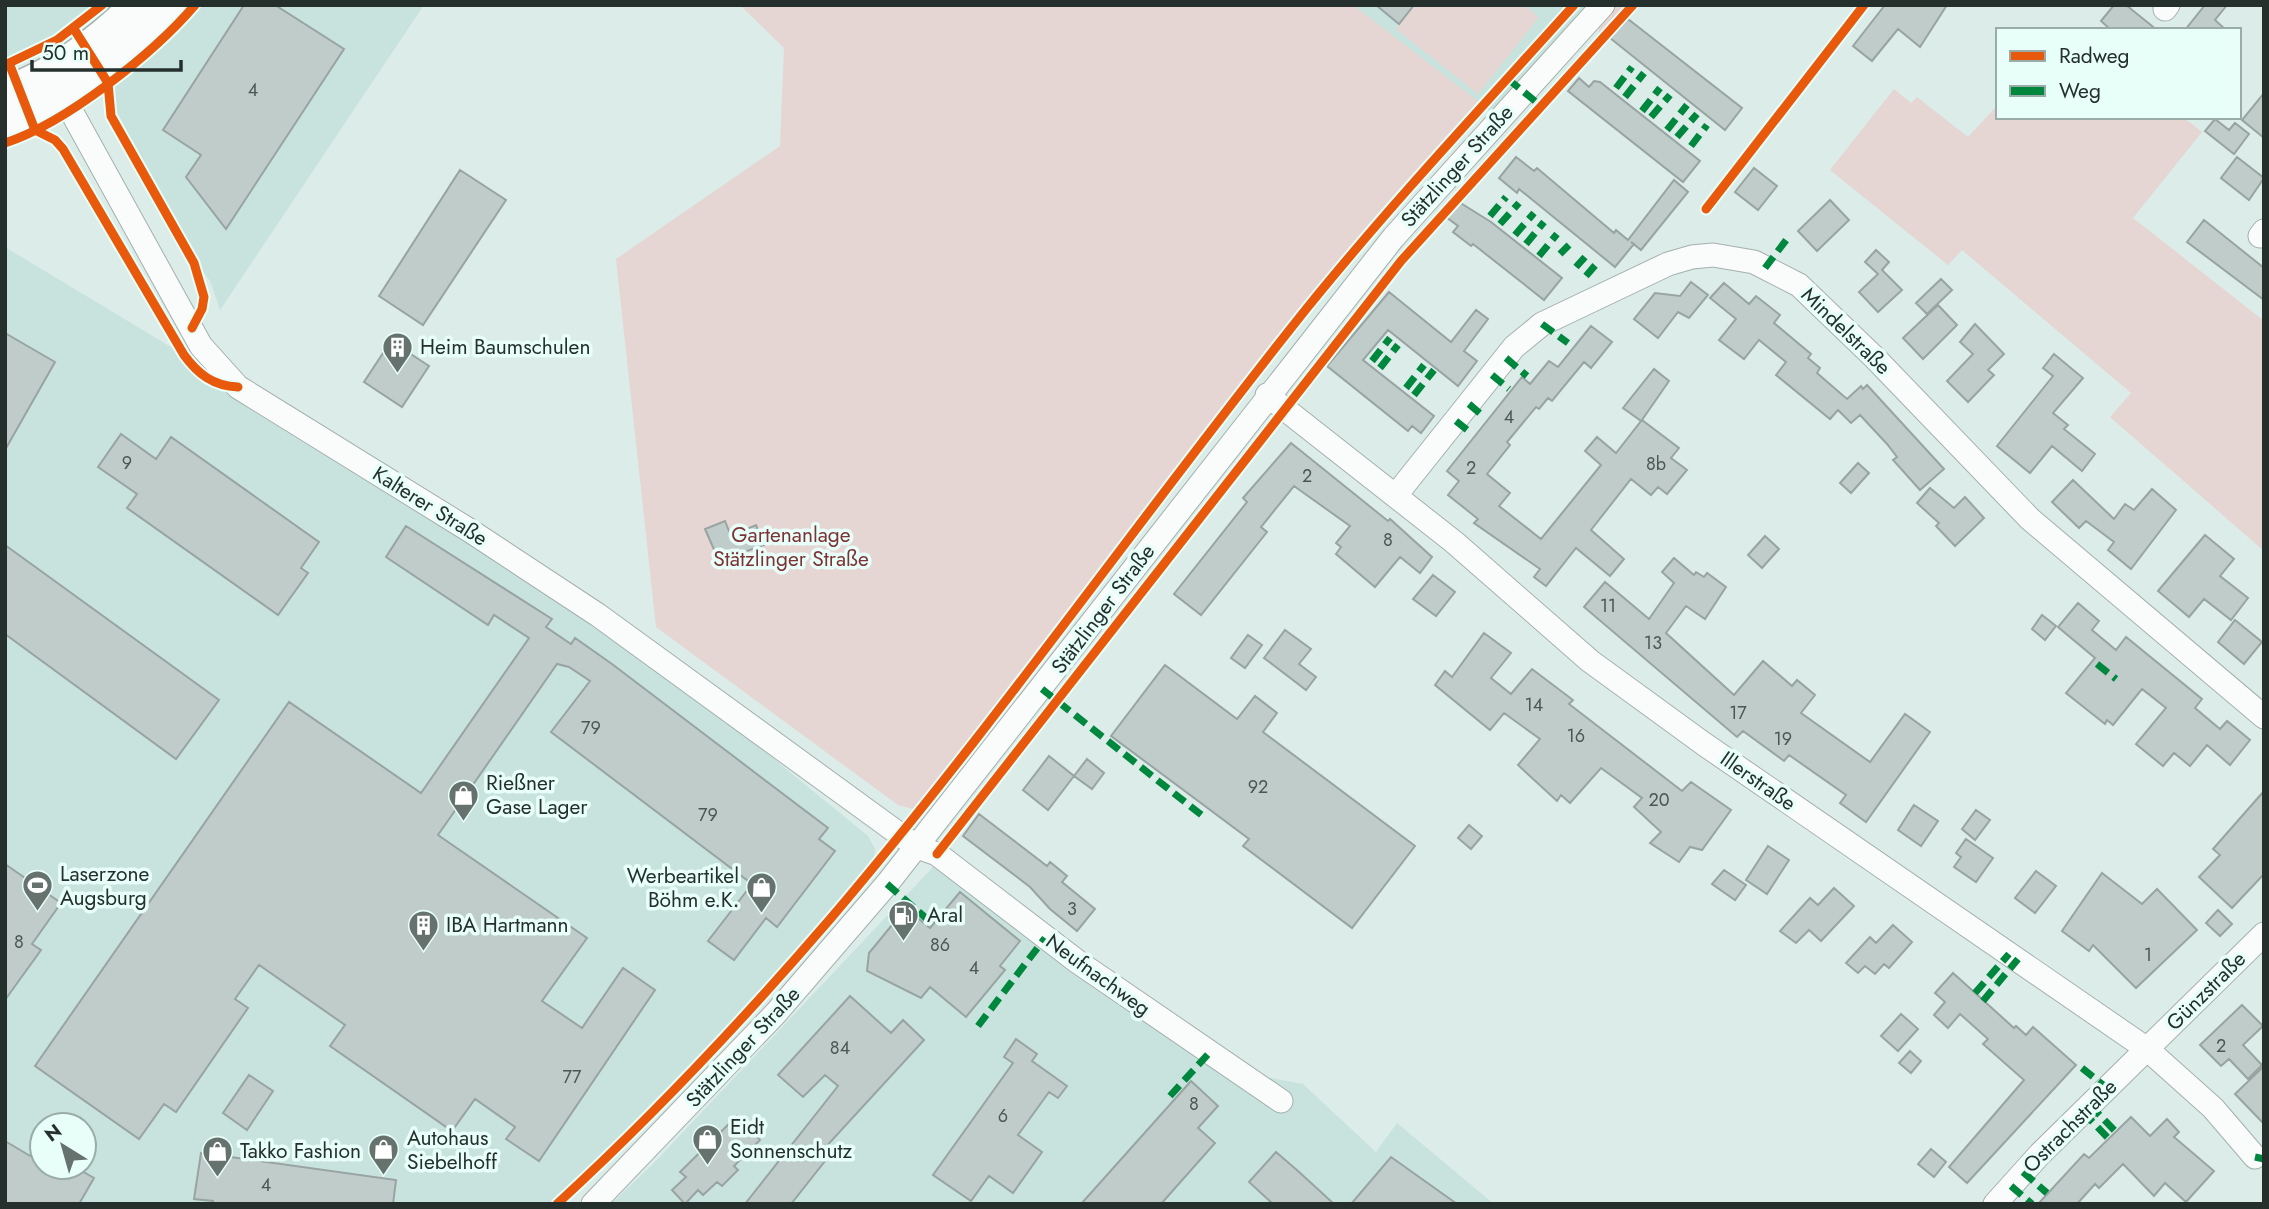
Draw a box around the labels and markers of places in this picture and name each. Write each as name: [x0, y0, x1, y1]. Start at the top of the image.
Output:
building icon: Heim Baumschulen: [380, 330, 414, 374]
place label: Heim Baumschulen: [420, 332, 590, 362]
place label: Rießner Gase Lager: [486, 768, 588, 822]
shop icon: Rießner Gase Lager: [446, 778, 480, 822]
place label: Laserzone Augsburg: [60, 859, 149, 913]
place label: Werbeartikel Böhm e.K.: [627, 861, 739, 915]
sports icon: Laserzone Augsburg: [20, 869, 54, 913]
shop icon: Werbeartikel Böhm e.K.: [745, 871, 779, 915]
fuel station icon: Aral: [887, 898, 921, 942]
place label: Aral: [927, 900, 963, 930]
building icon: IBA Hartmann: [406, 908, 440, 952]
place label: IBA Hartmann: [446, 910, 569, 940]
place label: Eidt Sonnenschutz: [730, 1112, 852, 1166]
shop icon: Eidt Sonnenschutz: [690, 1122, 724, 1166]
place label: Autohaus Siebelhoff: [407, 1123, 498, 1177]
shop icon: Autohaus Siebelhoff: [367, 1133, 401, 1177]
shop icon: Takko Fashion: [200, 1134, 234, 1178]
place label: Takko Fashion: [240, 1136, 361, 1166]

